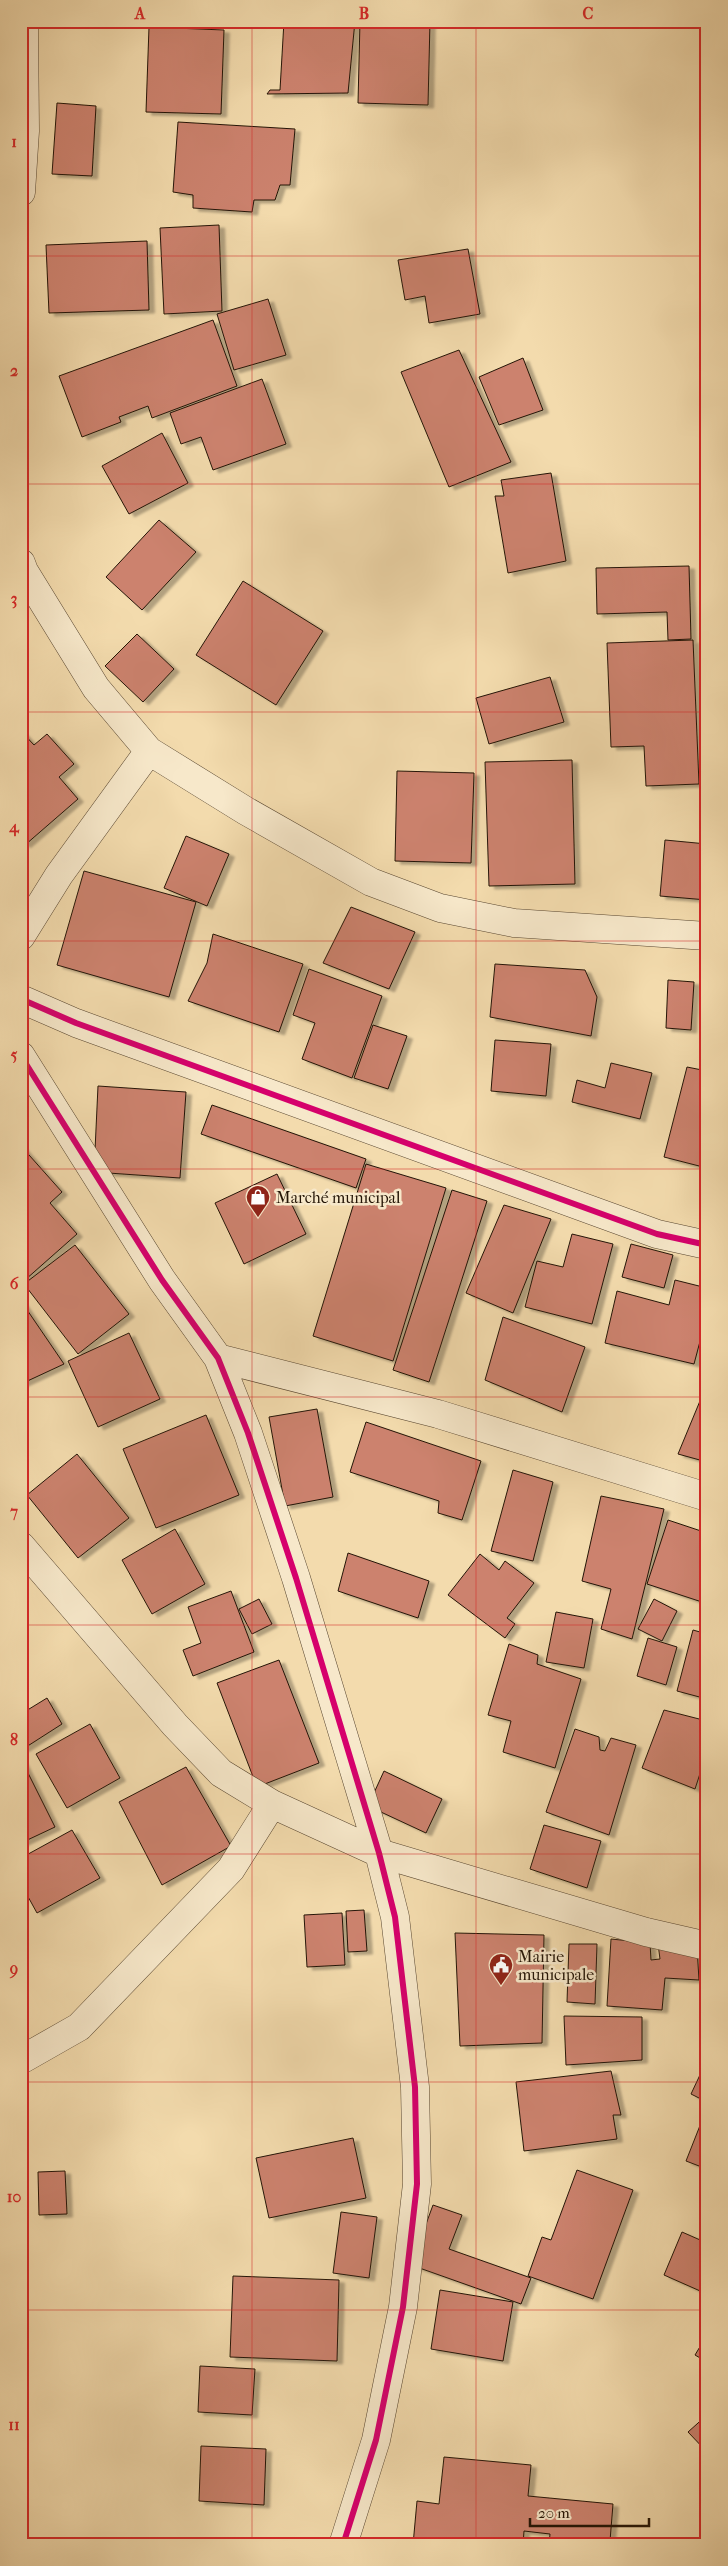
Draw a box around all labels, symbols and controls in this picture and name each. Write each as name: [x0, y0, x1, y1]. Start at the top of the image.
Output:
text: A: [134, 4, 146, 23]
text: B: [359, 4, 369, 23]
text: C: [583, 4, 594, 23]
text: 1: [11, 132, 17, 151]
text: 2: [10, 361, 18, 380]
text: 3: [11, 589, 17, 609]
text: 4: [8, 817, 20, 837]
text: 5: [11, 1045, 18, 1064]
shop icon: Marché municipal: [245, 1184, 271, 1218]
place label: Marché municipal: [276, 1188, 401, 1207]
text: 6: [10, 1274, 19, 1293]
text: 7: [9, 1502, 18, 1521]
text: 8: [10, 1730, 18, 1749]
place label: Mairie municipale: [518, 1947, 594, 1984]
public building icon: Mairie municipale: [488, 1952, 514, 1986]
text: 9: [9, 1959, 18, 1979]
text: 10: [7, 2187, 21, 2206]
text: 11: [8, 2415, 20, 2434]
scale bar: [530, 2496, 649, 2528]
text: 20 m: [538, 2504, 570, 2522]

